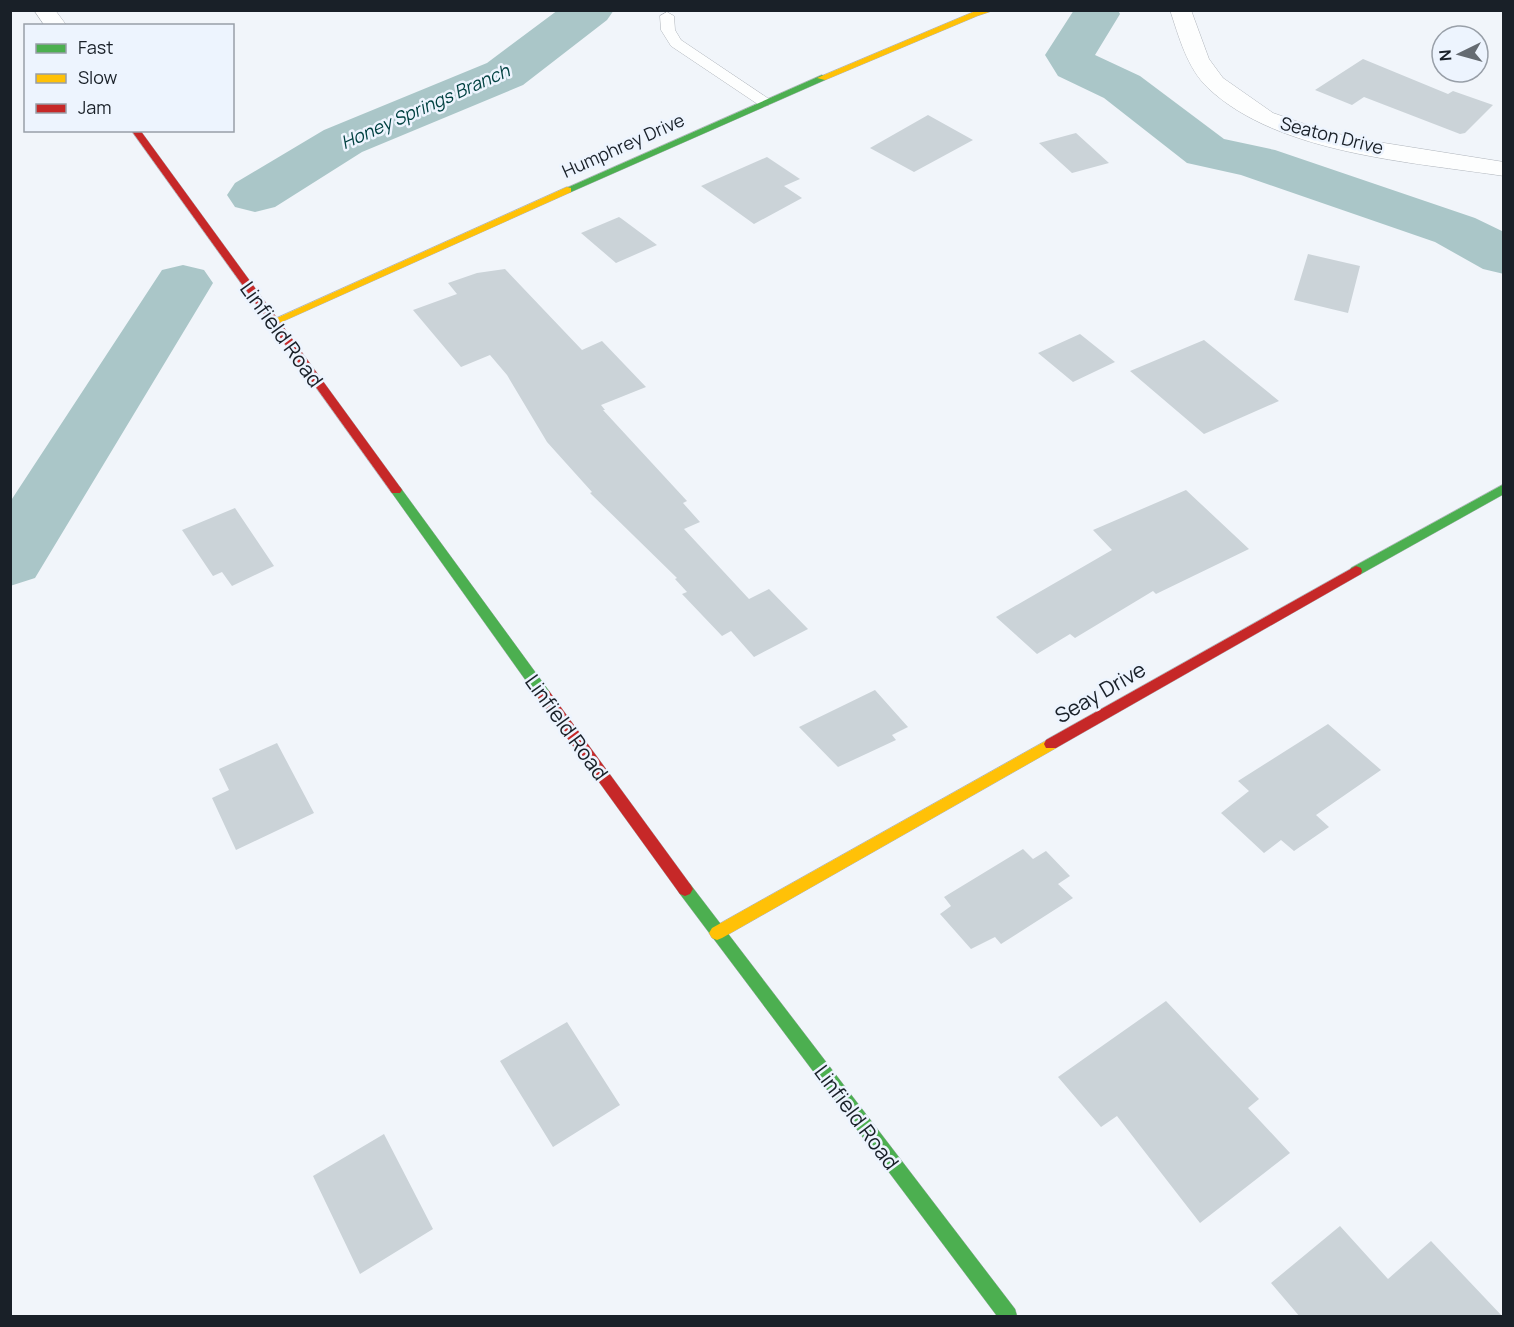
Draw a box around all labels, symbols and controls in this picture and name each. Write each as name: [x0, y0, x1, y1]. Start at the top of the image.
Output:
legend: [24, 24, 234, 132]
north arrow: [1430, 24, 1490, 84]
text: Fast: [78, 35, 113, 59]
text: N: [1434, 49, 1457, 62]
water label: Honey Springs Branch: [337, 57, 514, 154]
text: Slow: [78, 65, 118, 89]
text: Jam: [78, 95, 112, 119]
street label: Humphrey Drive: [558, 107, 688, 183]
street label: Seaton Drive: [1278, 111, 1386, 159]
street label: Linfield Road: [234, 275, 330, 393]
street label: Seay Drive: [1050, 655, 1150, 729]
street label: Linfield Road: [519, 668, 615, 786]
street label: Linfield Road: [808, 1059, 906, 1175]

